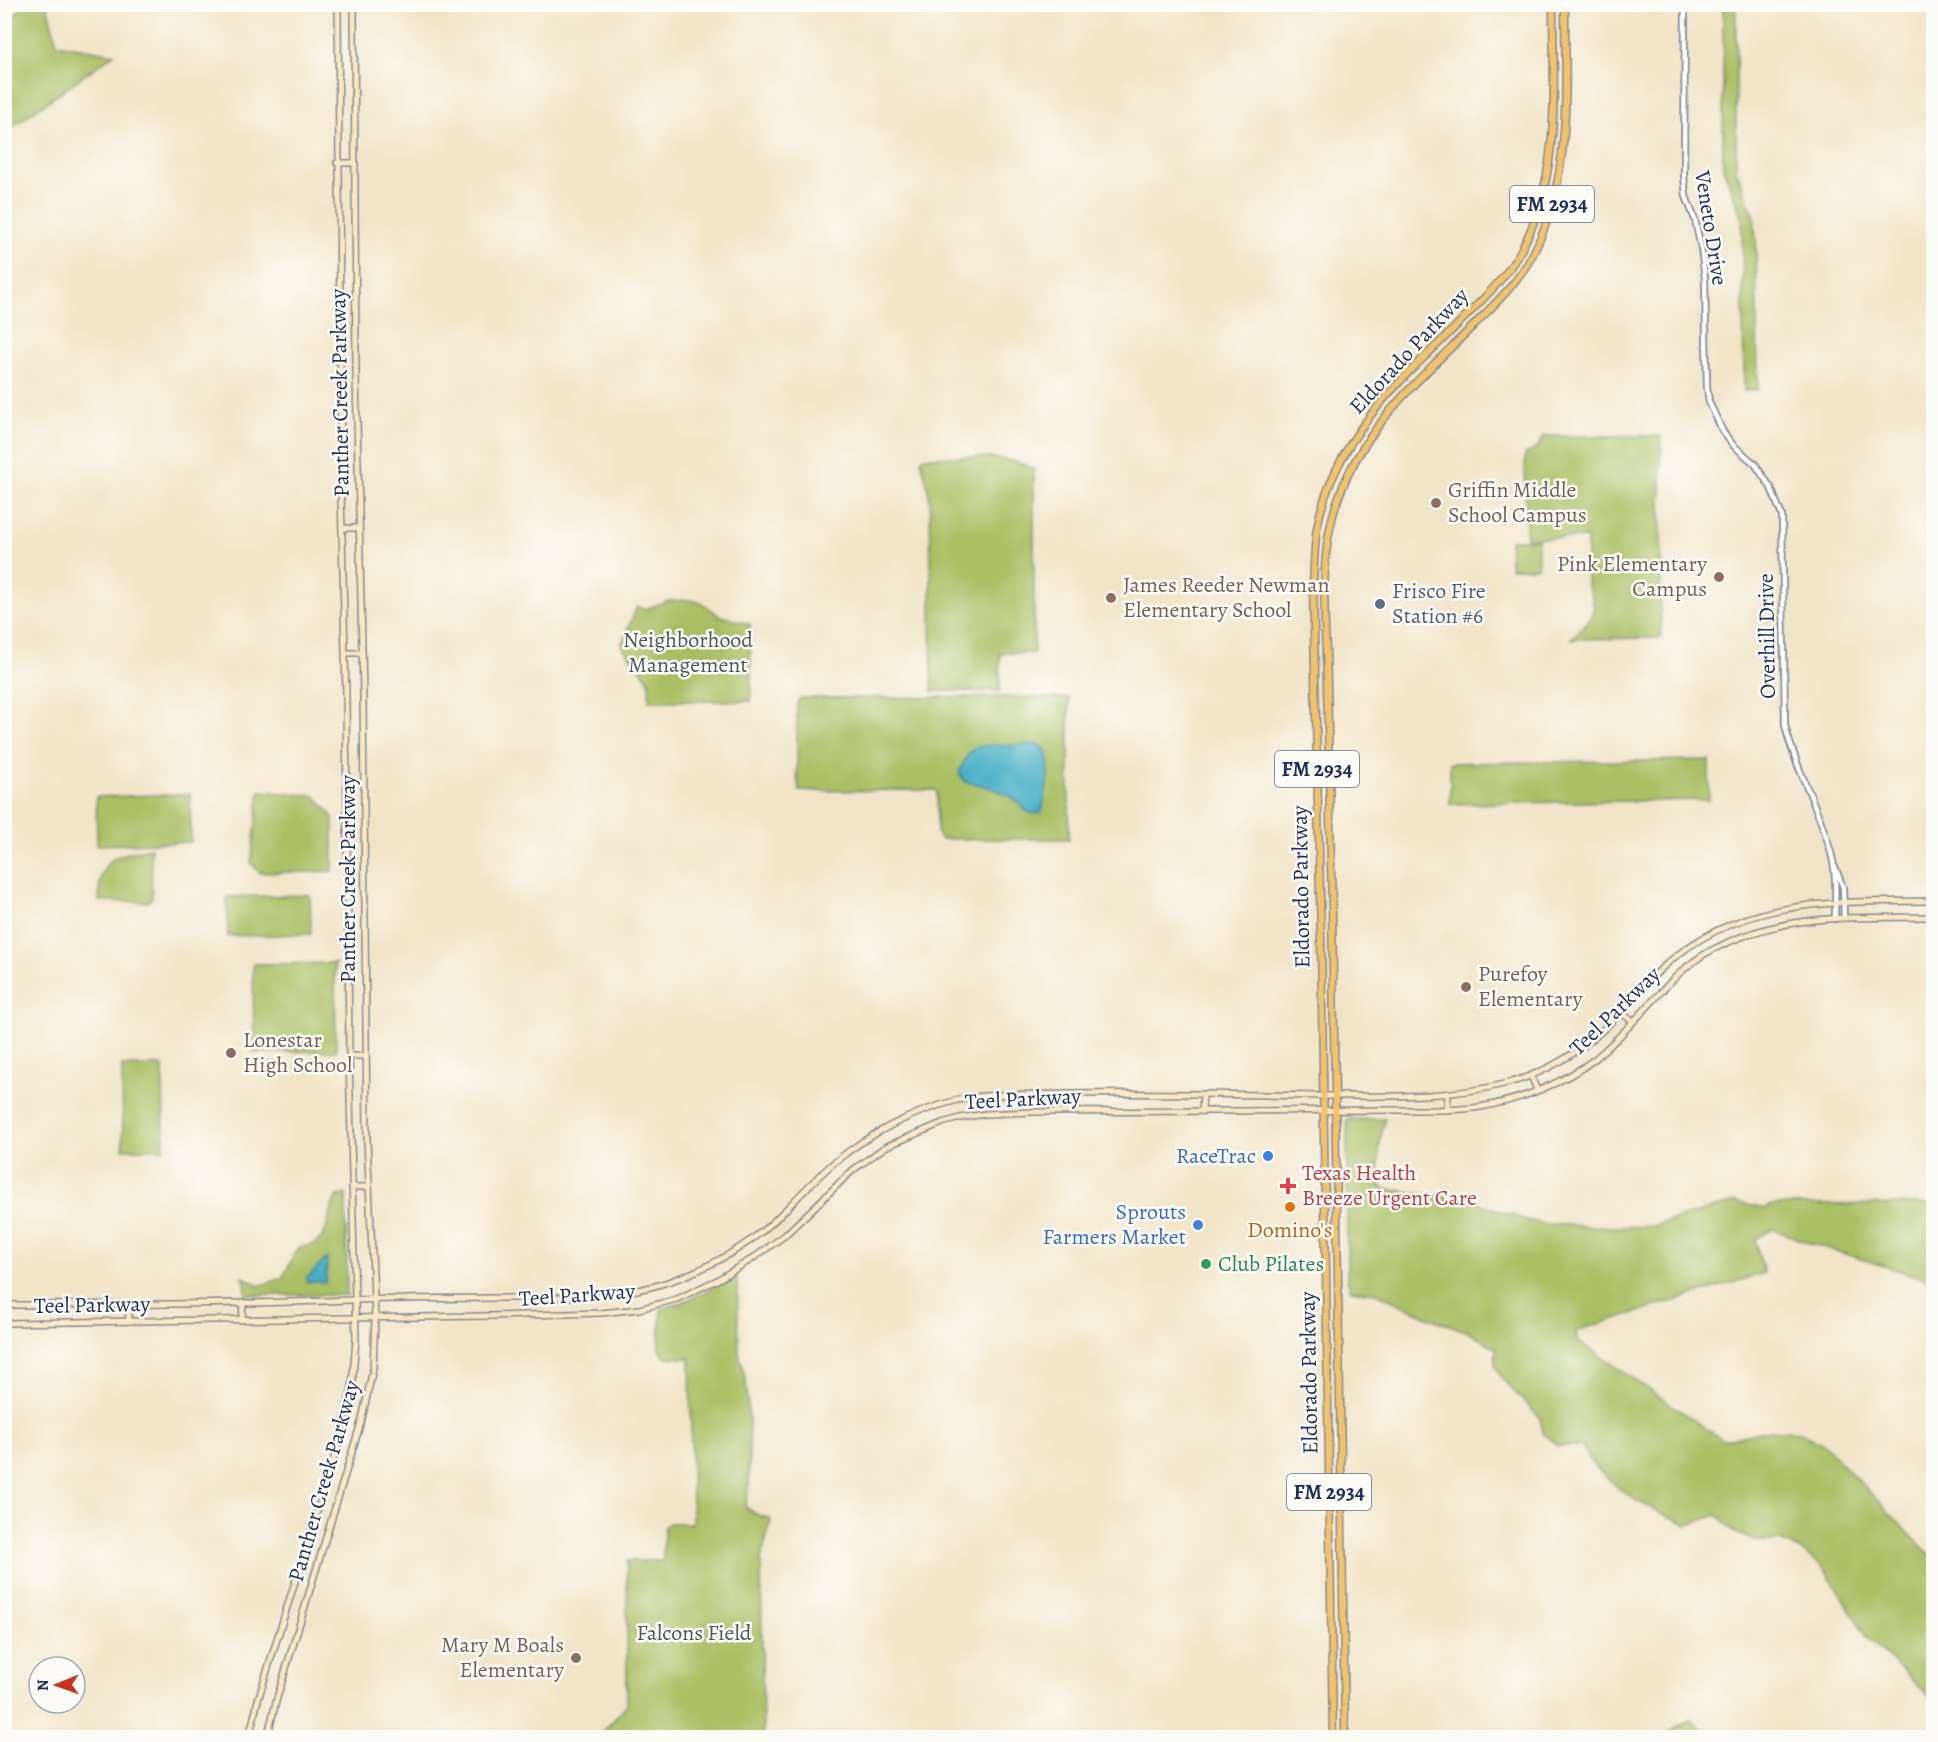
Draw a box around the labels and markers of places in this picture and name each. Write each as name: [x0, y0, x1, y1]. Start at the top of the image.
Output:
place label: Griffin Middle School Campus: [1448, 475, 1587, 530]
marker: Griffin Middle School Campus: [1429, 496, 1443, 510]
place label: Pink Elementary Campus: [1557, 549, 1707, 604]
place label: James Reeder Newman Elementary School: [1123, 570, 1329, 625]
marker: Pink Elementary Campus: [1712, 570, 1726, 584]
place label: Frisco Fire Station #6: [1392, 576, 1486, 631]
marker: James Reeder Newman Elementary School: [1104, 591, 1118, 605]
marker: Frisco Fire Station #6: [1373, 597, 1387, 611]
place label: Purefoy Elementary: [1478, 959, 1583, 1014]
marker: Purefoy Elementary: [1459, 980, 1473, 994]
place label: Lonestar High School: [243, 1025, 352, 1080]
marker: Lonestar High School: [224, 1046, 238, 1060]
place label: RaceTrac: [1176, 1141, 1256, 1171]
marker: RaceTrac: [1261, 1149, 1275, 1163]
place label: Texas Health Breeze Urgent Care: [1302, 1158, 1477, 1213]
marker: Texas Health Breeze Urgent Care: [1279, 1177, 1297, 1195]
place label: Sprouts Farmers Market: [1043, 1197, 1186, 1252]
marker: Domino's: [1283, 1200, 1297, 1214]
place label: Domino's: [1247, 1215, 1333, 1245]
marker: Sprouts Farmers Market: [1191, 1218, 1205, 1232]
place label: Club Pilates: [1218, 1249, 1324, 1279]
marker: Club Pilates: [1199, 1257, 1213, 1271]
place label: Mary M Boals Elementary: [441, 1630, 564, 1685]
marker: Mary M Boals Elementary: [569, 1651, 583, 1665]

